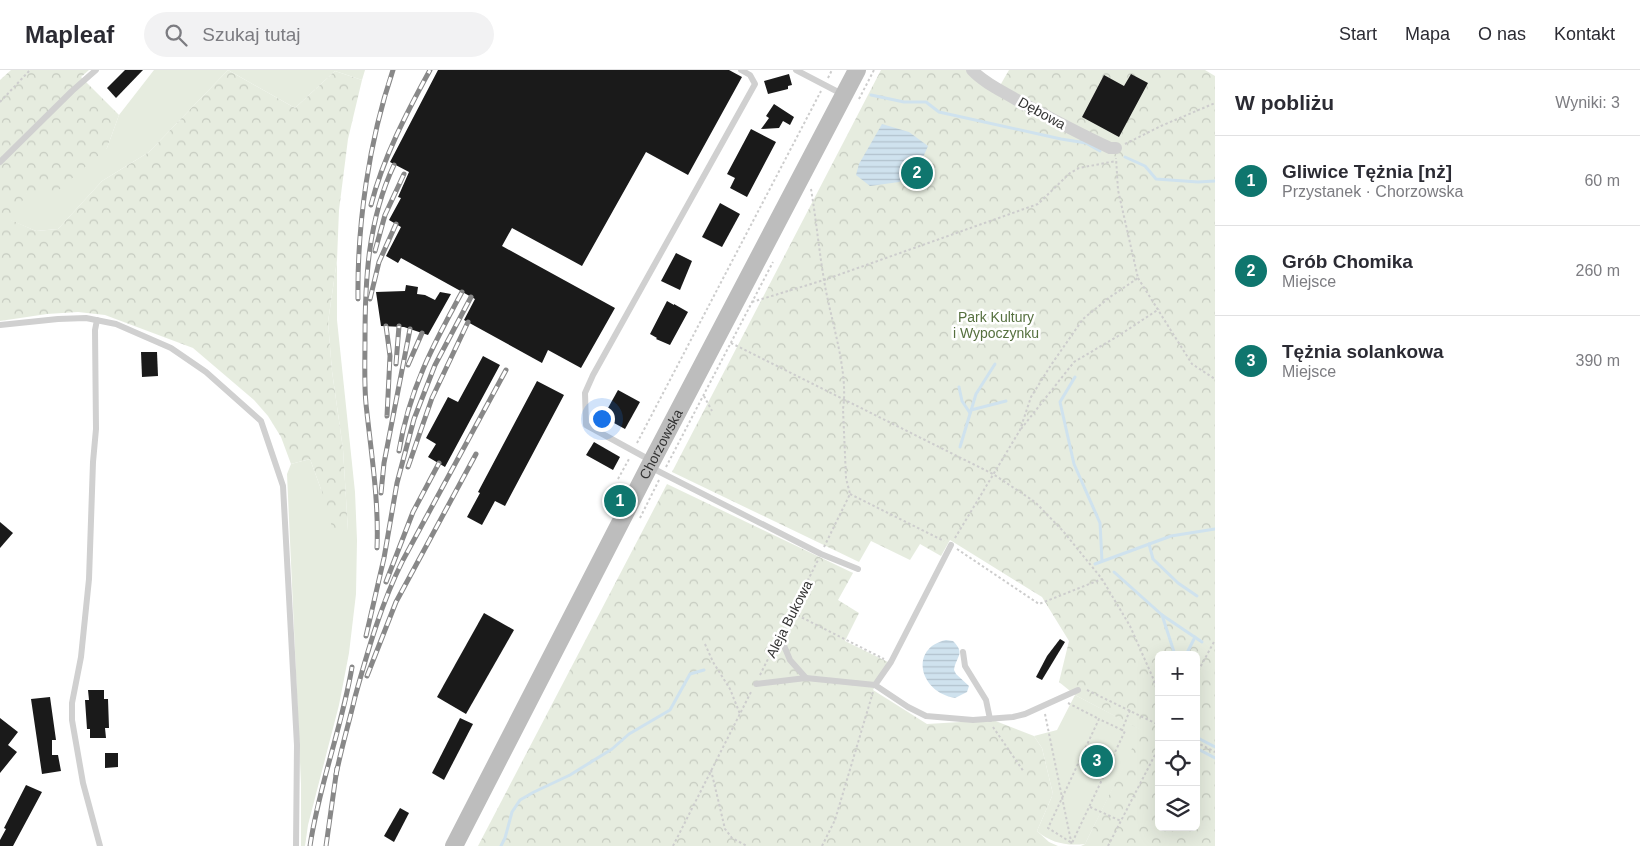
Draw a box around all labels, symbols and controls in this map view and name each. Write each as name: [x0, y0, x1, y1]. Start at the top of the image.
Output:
search box: [144, 12, 494, 57]
text: Mapleaf: [25, 21, 114, 48]
icon: search: [162, 21, 190, 49]
text: Szukaj tutaj: [202, 24, 301, 45]
text: Start: [1339, 24, 1377, 44]
text: Mapa: [1405, 24, 1450, 44]
text: O nas: [1478, 24, 1526, 44]
text: Kontakt: [1554, 24, 1615, 44]
text: W pobliżu: [1235, 91, 1334, 114]
street label: Dębowa: [1016, 94, 1069, 133]
text: Wyniki: 3: [1555, 94, 1620, 111]
pin: 2: [901, 154, 933, 192]
text: Gliwice Tężnia [nż]: [1282, 161, 1452, 182]
text: 1: [1247, 172, 1255, 189]
text: 60 m: [1584, 172, 1620, 189]
text: Przystanek · Chorzowska: [1282, 183, 1463, 200]
text: Grób Chomika: [1282, 251, 1413, 272]
text: 2: [1247, 262, 1255, 279]
text: 260 m: [1576, 262, 1620, 279]
text: Miejsce: [1282, 273, 1336, 290]
park label: Park Kultury i Wypoczynku: [953, 309, 1039, 341]
text: Tężnia solankowa: [1282, 341, 1444, 362]
text: 3: [1247, 352, 1255, 369]
text: 390 m: [1576, 352, 1620, 369]
text: Miejsce: [1282, 363, 1336, 380]
your location: [589, 406, 615, 432]
street label: Chorzowska: [636, 406, 686, 482]
pin: 1: [604, 482, 636, 520]
street label: Aleja Bukowa: [763, 577, 815, 660]
map controls: [1155, 651, 1200, 831]
button: +: [1155, 651, 1200, 696]
button: −: [1155, 696, 1200, 741]
button: locate: [1155, 741, 1200, 786]
pin: 3: [1081, 742, 1113, 780]
button: layers: [1155, 786, 1200, 831]

